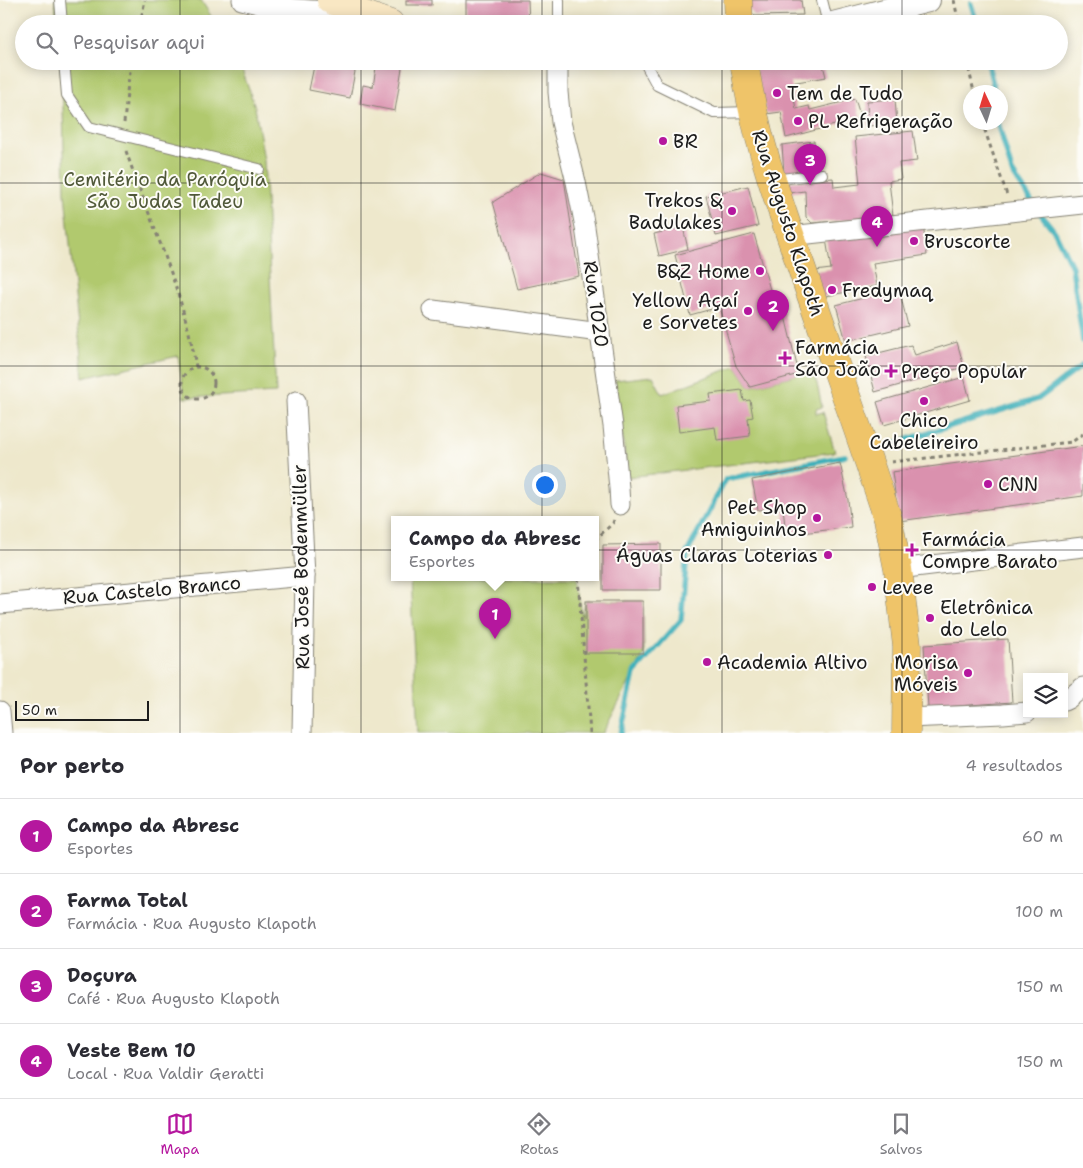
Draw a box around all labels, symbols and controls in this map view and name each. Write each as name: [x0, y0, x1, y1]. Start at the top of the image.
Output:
search box: [15, 15, 1068, 70]
icon: search: [33, 29, 61, 57]
text: Pesquisar aqui: [73, 30, 205, 55]
place label: Tem de Tudo: [787, 81, 903, 106]
north arrow: [963, 85, 1008, 130]
marker: Tem de Tudo: [771, 87, 783, 99]
place label: PL Refrigeração: [808, 109, 953, 134]
marker: PL Refrigeração: [792, 115, 804, 127]
street label: Rua Augusto Klapoth: [746, 127, 830, 319]
place label: BR: [673, 129, 698, 154]
marker: BR: [657, 135, 669, 147]
pin: 3: [794, 144, 826, 185]
park label: Cemitério da Paróquia São Judas Tadeu: [63, 167, 267, 214]
place label: Trekos & Badulakes: [629, 188, 723, 235]
marker: Trekos & Badulakes: [726, 205, 738, 217]
pin: 4: [861, 206, 893, 247]
place label: Bruscorte: [924, 229, 1011, 254]
marker: Bruscorte: [908, 235, 920, 247]
street label: Rua 1020: [578, 259, 614, 349]
place label: B&Z Home: [657, 259, 750, 284]
marker: B&Z Home: [754, 265, 766, 277]
place label: Fredymaq: [842, 278, 934, 303]
marker: Fredymaq: [826, 284, 838, 296]
place label: Yellow Açaí e Sorvetes: [632, 288, 739, 335]
pin: 2: [757, 290, 789, 331]
marker: Yellow Açaí e Sorvetes: [742, 305, 754, 317]
place label: Farmácia São João: [795, 335, 881, 382]
marker: Farmácia São João: [779, 352, 791, 364]
place label: Preço Popular: [901, 359, 1027, 384]
marker: Preço Popular: [885, 365, 897, 377]
marker: Chico Cabeleireiro: [918, 395, 930, 407]
place label: Chico Cabeleireiro: [870, 408, 978, 455]
street label: Rua José Bodenmüller: [287, 464, 315, 670]
your location: [532, 472, 558, 498]
place label: CNN: [998, 472, 1038, 497]
marker: CNN: [982, 478, 994, 490]
place label: Pet Shop Amiguinhos: [701, 495, 807, 542]
marker: Pet Shop Amiguinhos: [811, 512, 823, 524]
popup: [391, 516, 599, 581]
text: Campo da Abresc: [409, 526, 581, 551]
place label: Farmácia Compre Barato: [922, 527, 1058, 574]
place label: Águas Claras Loterias: [616, 542, 818, 568]
marker: Farmácia Compre Barato: [906, 544, 918, 556]
marker: Águas Claras Loterias: [822, 549, 834, 561]
text: Esportes: [409, 551, 475, 572]
street label: Rua Castelo Branco: [62, 570, 242, 610]
place label: Levee: [882, 575, 934, 600]
marker: Levee: [866, 581, 878, 593]
place label: Eletrônica do Lelo: [940, 595, 1033, 642]
pin: 1: [479, 598, 511, 639]
marker: Eletrônica do Lelo: [924, 612, 936, 624]
place label: Academia Altivo: [717, 650, 868, 675]
place label: Morisa Móveis: [894, 650, 958, 697]
marker: Academia Altivo: [701, 656, 713, 668]
marker: Morisa Móveis: [962, 667, 974, 679]
map controls: [1023, 673, 1068, 718]
button: layers: [1023, 673, 1068, 718]
scale bar: [15, 698, 149, 721]
text: 50 m: [22, 701, 57, 719]
text: Por perto: [20, 752, 124, 780]
text: 4 resultados: [965, 755, 1063, 776]
text: Campo da Abresc: [67, 813, 239, 838]
text: 1: [32, 826, 40, 847]
text: 60 m: [1022, 826, 1063, 847]
text: Esportes: [67, 838, 133, 859]
text: Farma Total: [67, 888, 188, 913]
text: 2: [30, 901, 42, 922]
text: 100 m: [1015, 901, 1063, 922]
text: Farmácia · Rua Augusto Klapoth: [67, 913, 317, 934]
text: Doçura: [67, 963, 137, 988]
text: 3: [30, 976, 42, 997]
text: 150 m: [1016, 976, 1063, 997]
text: Café · Rua Augusto Klapoth: [67, 988, 280, 1009]
text: Veste Bem 10: [67, 1038, 196, 1063]
text: 4: [30, 1051, 42, 1072]
text: 150 m: [1016, 1051, 1063, 1072]
text: Local · Rua Valdir Geratti: [67, 1063, 264, 1084]
tab: Mapa: [160, 1110, 199, 1158]
tab: Rotas: [520, 1110, 559, 1158]
tab: Salvos: [880, 1110, 923, 1158]

